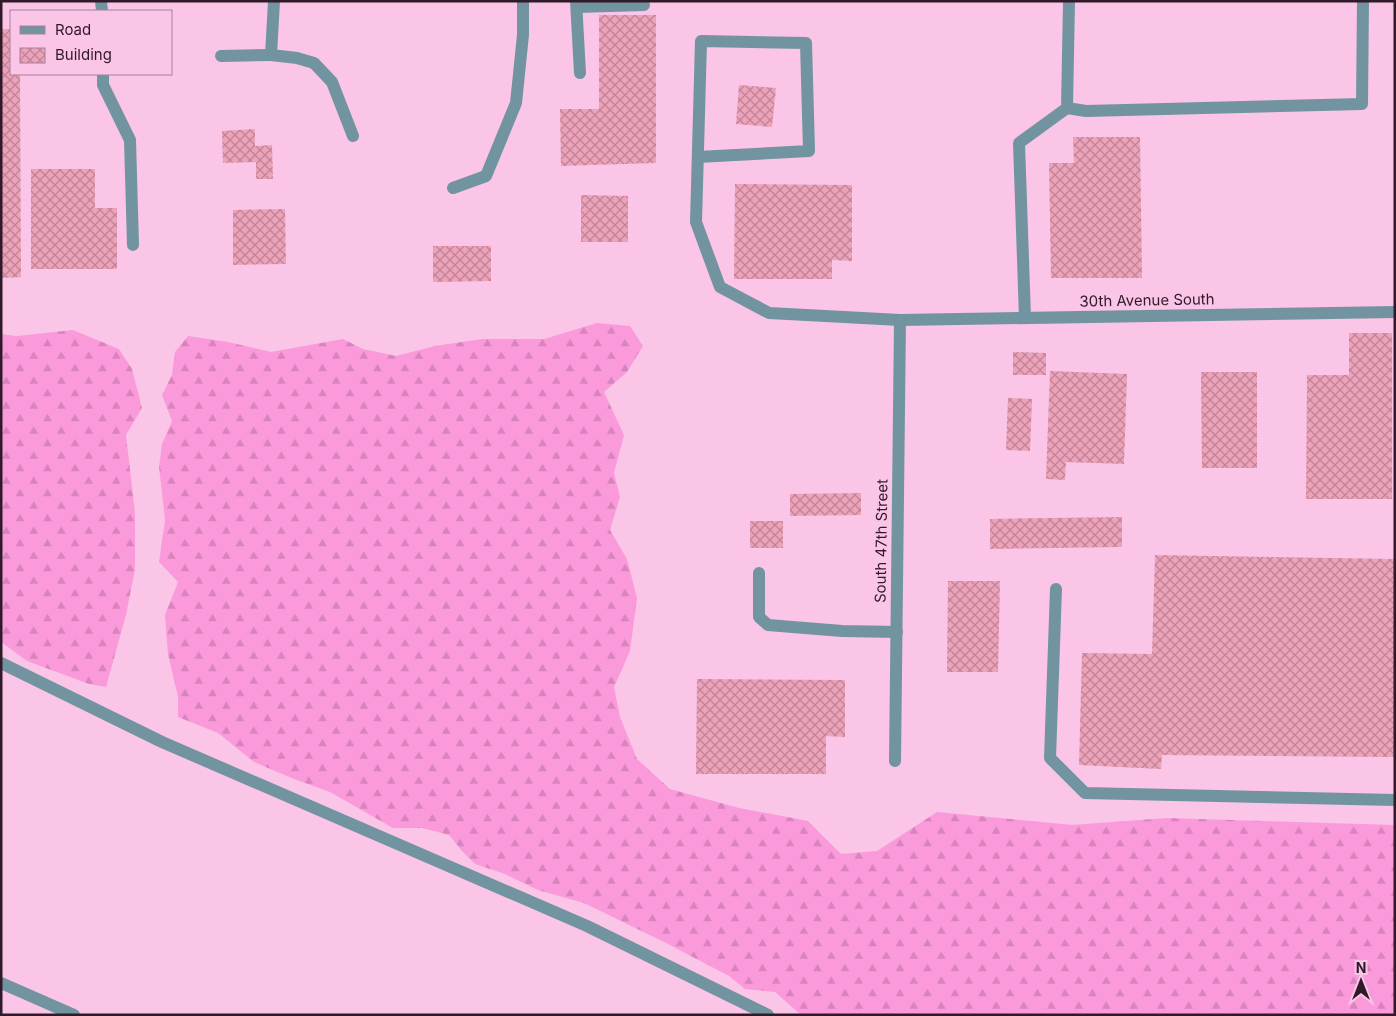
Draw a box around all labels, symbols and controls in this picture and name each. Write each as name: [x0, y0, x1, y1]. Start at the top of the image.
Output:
legend: [10, 10, 172, 75]
text: Road: [55, 20, 91, 39]
text: Building: [55, 45, 112, 64]
street label: 30th Avenue South: [1079, 289, 1215, 311]
street label: South 47th Street: [870, 479, 892, 603]
north arrow: [1336, 956, 1386, 1006]
text: N: [1356, 959, 1366, 976]

